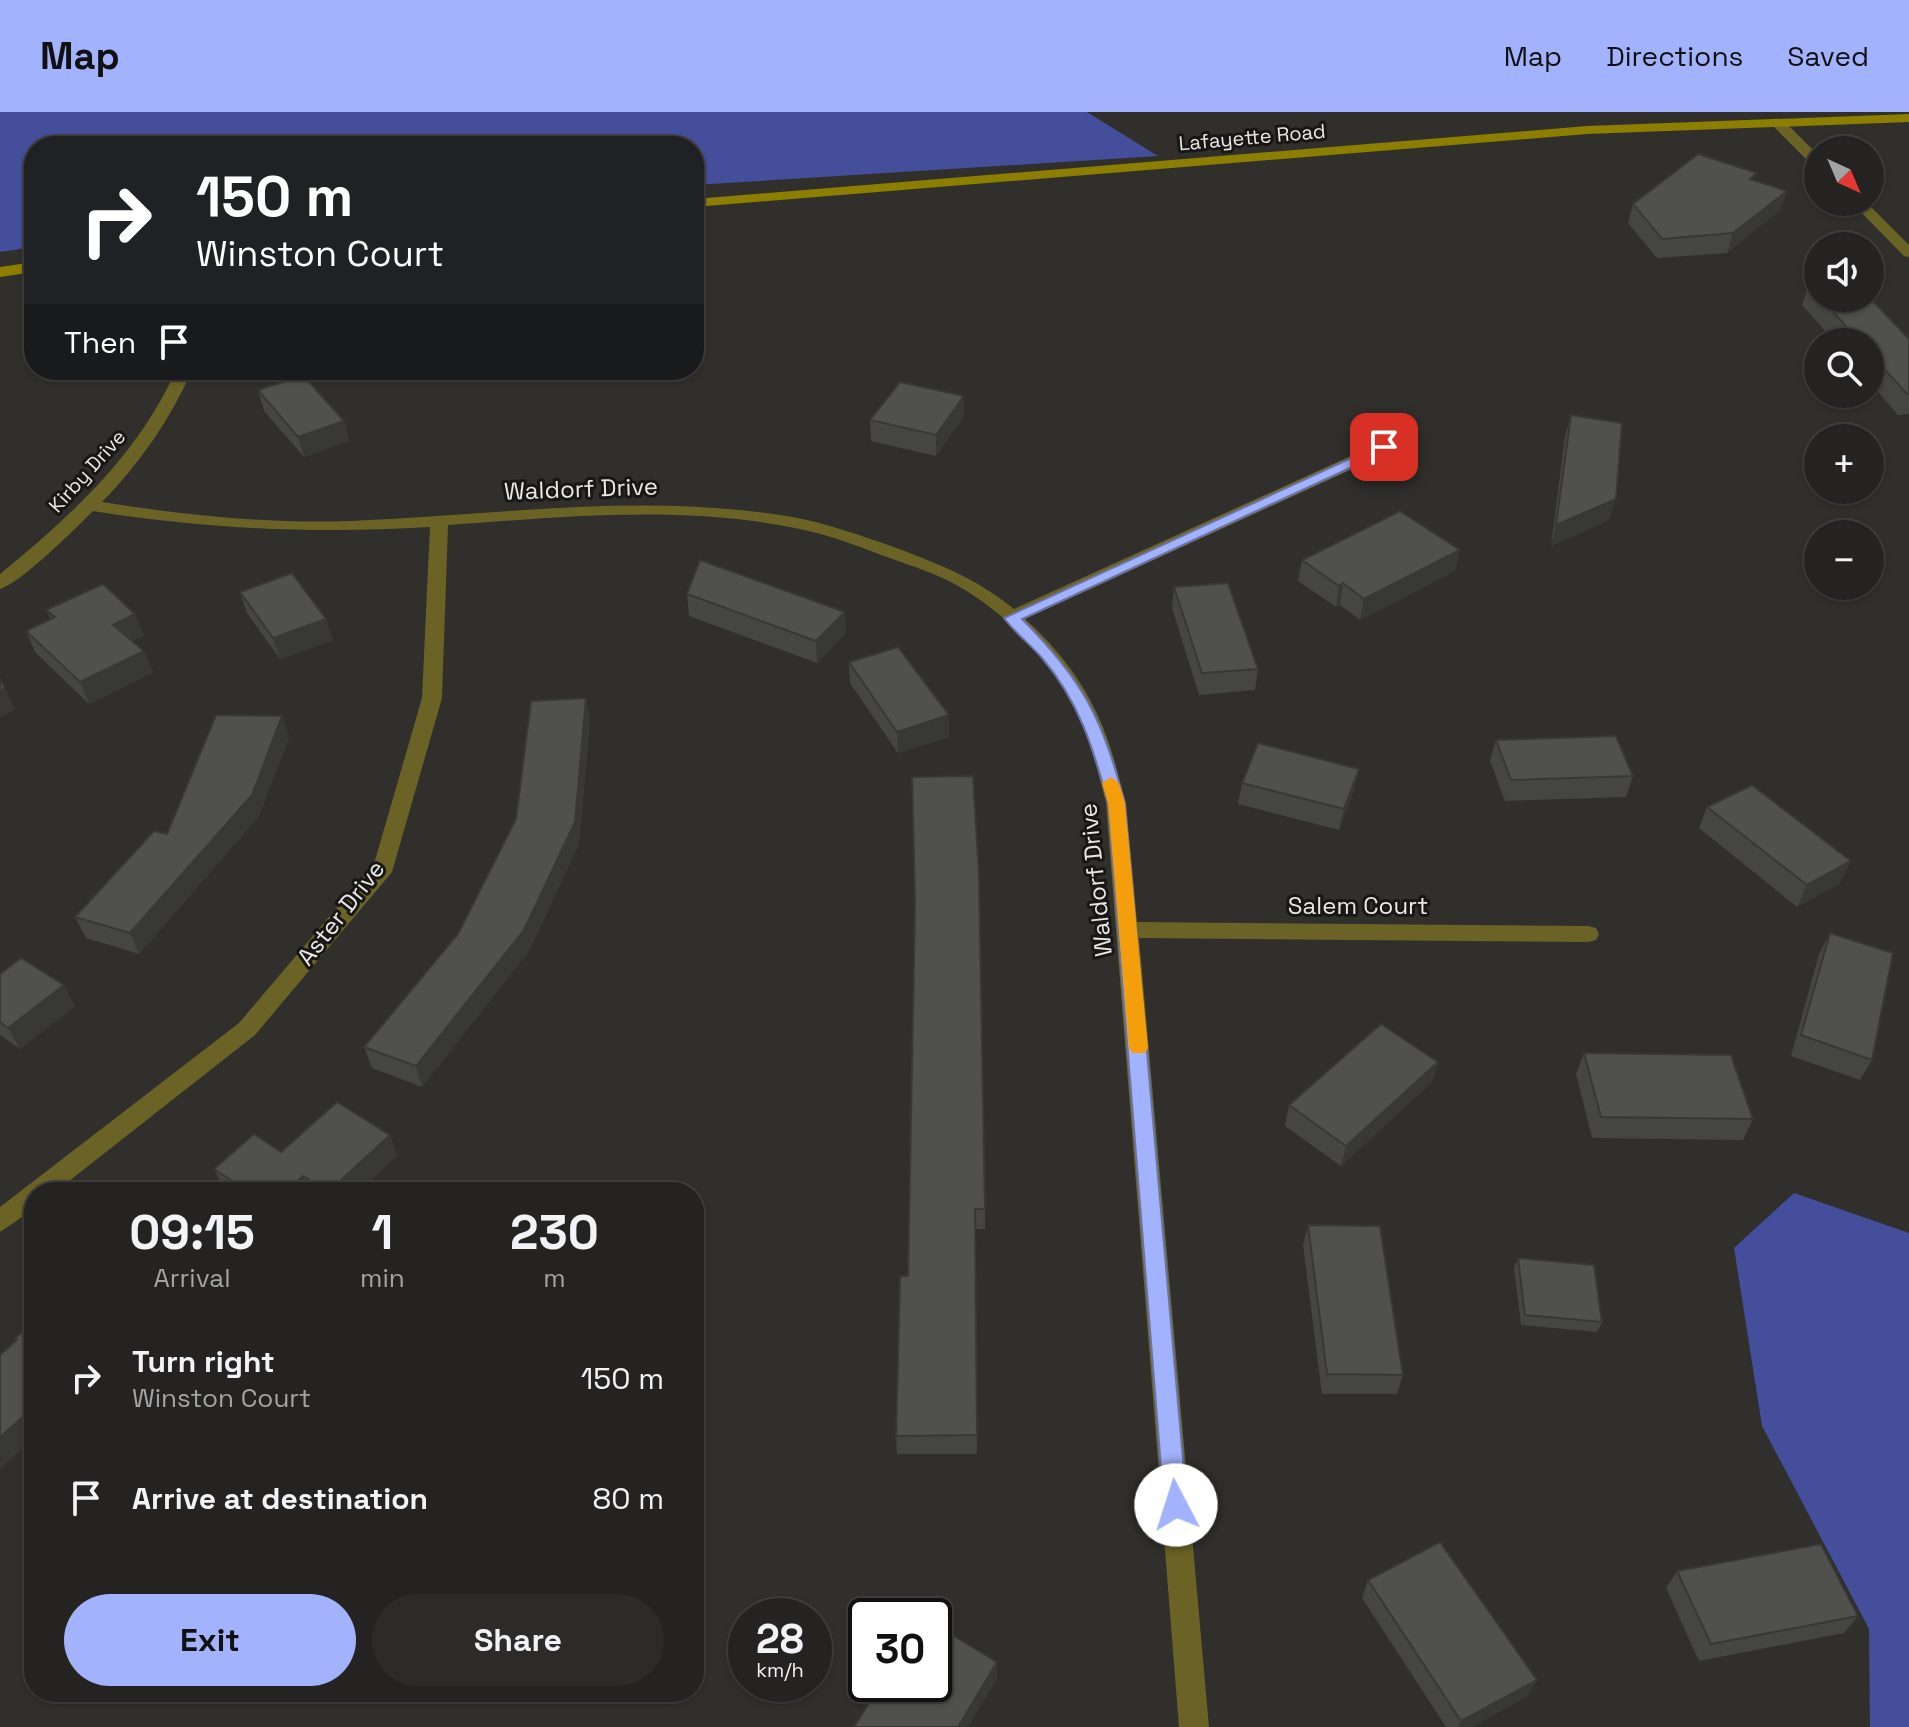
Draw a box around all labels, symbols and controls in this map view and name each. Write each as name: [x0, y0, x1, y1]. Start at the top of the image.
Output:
text: Map: [40, 32, 120, 80]
text: Map: [1504, 38, 1562, 74]
text: Directions: [1606, 38, 1743, 74]
text: Saved: [1787, 38, 1869, 74]
street label: Lafayette Road: [1177, 118, 1327, 156]
north arrow: [1804, 136, 1884, 216]
map controls: [1804, 136, 1884, 600]
text: 150 m: [196, 161, 353, 232]
icon: right: [64, 168, 168, 272]
text: Winston Court: [196, 231, 444, 277]
button: sound: [1804, 232, 1884, 312]
icon: arrive: [152, 320, 196, 364]
text: Then: [64, 323, 136, 362]
button: search: [1804, 328, 1884, 408]
pin: [1350, 413, 1418, 481]
street label: Kirby Drive: [43, 424, 131, 518]
button: +: [1804, 424, 1884, 504]
icon: arrive: [1362, 425, 1406, 469]
street label: Waldorf Drive: [503, 470, 659, 507]
button: −: [1804, 520, 1884, 600]
street label: Waldorf Drive: [1072, 802, 1119, 958]
street label: Aster Drive: [290, 854, 391, 971]
street label: Salem Court: [1288, 890, 1428, 921]
text: 09:15: [129, 1202, 255, 1263]
text: 1: [372, 1202, 393, 1263]
text: 230: [510, 1202, 599, 1263]
text: Arrival: [153, 1261, 231, 1295]
text: min: [360, 1261, 405, 1295]
text: m: [543, 1261, 566, 1295]
text: Turn right: [132, 1342, 275, 1381]
icon: right: [64, 1356, 108, 1400]
text: 150 m: [581, 1359, 664, 1398]
text: Winston Court: [132, 1381, 311, 1415]
position arrow: [1134, 1463, 1218, 1547]
icon: arrive: [64, 1476, 108, 1520]
text: Arrive at destination: [132, 1479, 428, 1518]
text: 80 m: [593, 1479, 664, 1518]
button: Exit: [64, 1594, 356, 1686]
button: Share: [372, 1594, 664, 1686]
speed limit sign: 30: [848, 1598, 952, 1702]
text: 28: [756, 1614, 804, 1665]
text: km/h: [756, 1657, 804, 1683]

